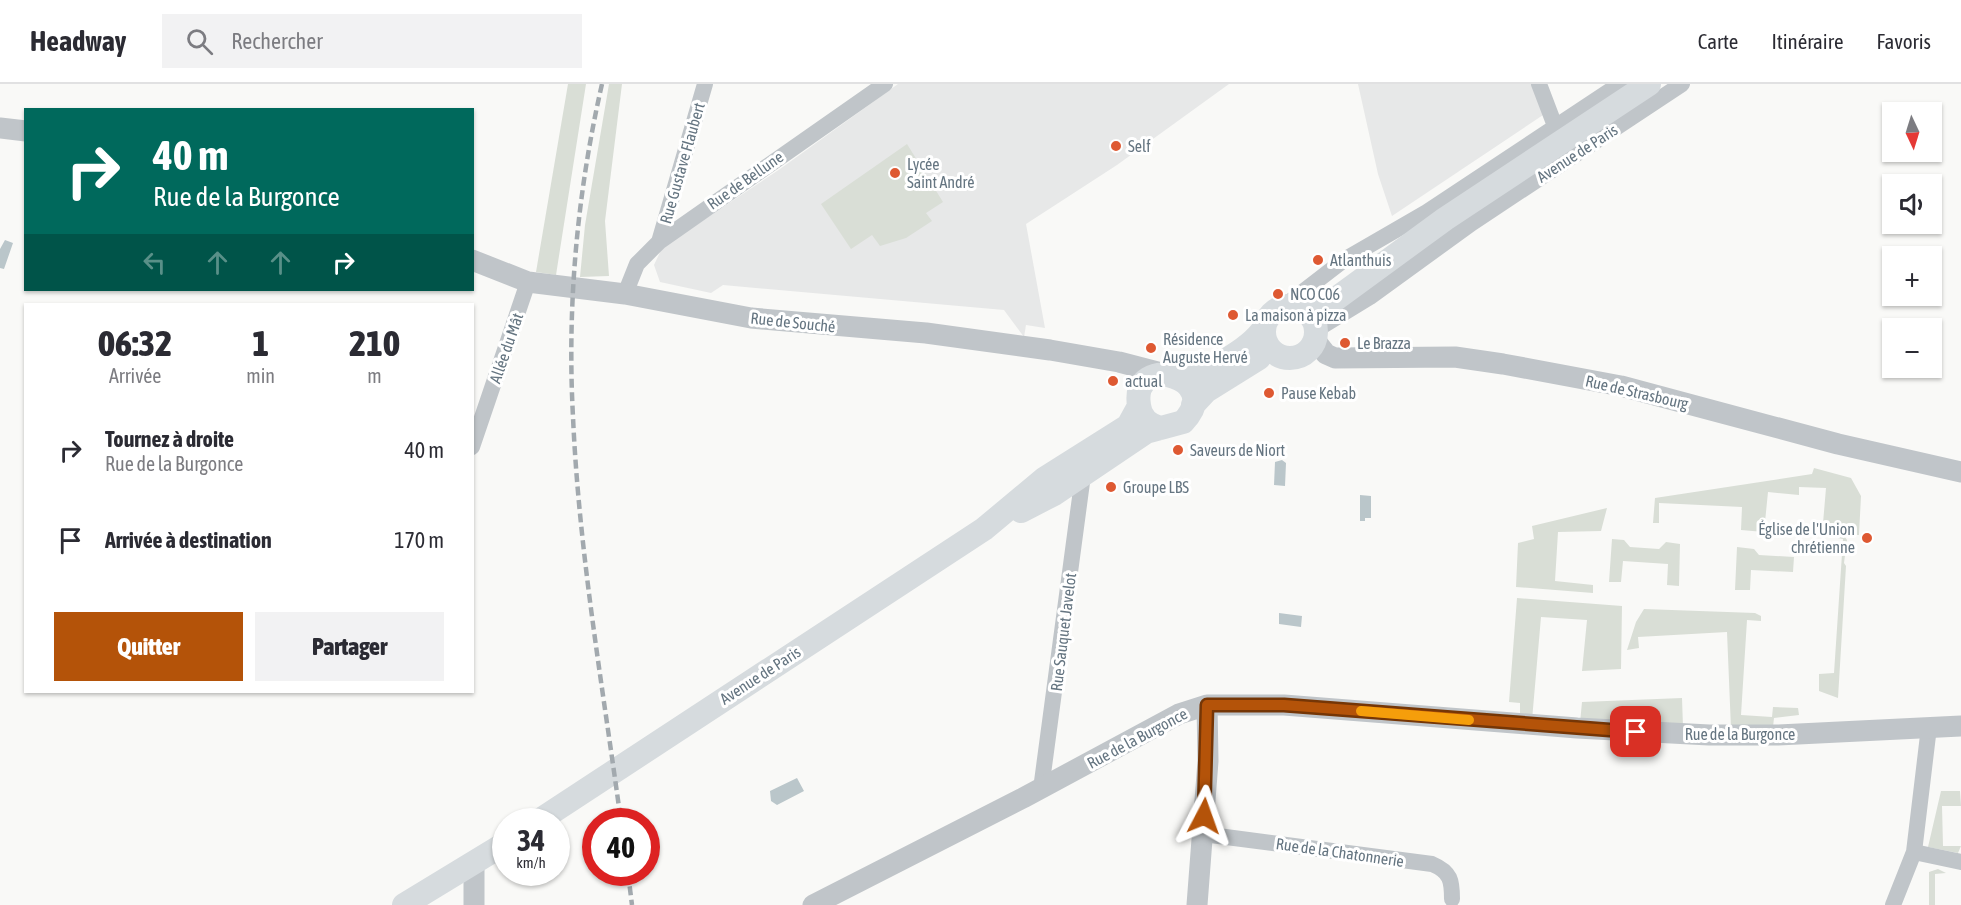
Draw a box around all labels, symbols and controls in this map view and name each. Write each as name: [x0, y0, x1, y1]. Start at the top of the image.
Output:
search box: [162, 14, 582, 68]
text: Headway: [30, 25, 126, 57]
icon: search: [183, 25, 216, 58]
text: Rechercher: [231, 28, 323, 54]
text: Carte: [1698, 29, 1738, 53]
text: Itinéraire: [1771, 29, 1843, 53]
text: Favoris: [1876, 29, 1931, 53]
street label: Rue Gustave Flaubert: [656, 100, 708, 225]
north arrow: [1882, 102, 1942, 162]
map controls: [1882, 102, 1942, 378]
street label: Avenue de Paris: [1533, 120, 1621, 186]
text: 40 m: [153, 131, 228, 179]
icon: right: [54, 132, 132, 210]
place label: Self: [1128, 137, 1151, 155]
marker: Self: [1109, 139, 1123, 153]
street label: Rue de Bellune: [704, 147, 786, 213]
place label: Lycée Saint André: [907, 155, 975, 191]
marker: Lycée Saint André: [888, 166, 902, 180]
button: sound: [1882, 174, 1942, 234]
text: Rue de la Burgonce: [153, 181, 340, 212]
icon: left: [138, 246, 171, 279]
icon: ahead: [201, 246, 234, 279]
icon: ahead: [264, 246, 297, 279]
icon: right: [327, 246, 360, 279]
button: +: [1882, 246, 1942, 306]
place label: Atlanthuis: [1330, 251, 1392, 269]
marker: Atlanthuis: [1311, 253, 1325, 267]
place label: NCO C06: [1290, 285, 1340, 303]
marker: NCO C06: [1271, 287, 1285, 301]
place label: La maison à pizza: [1245, 306, 1346, 325]
marker: La maison à pizza: [1226, 308, 1240, 322]
street label: Rue de Souché: [750, 309, 836, 335]
street label: Allée du Mât: [486, 310, 527, 385]
button: −: [1882, 318, 1942, 378]
text: 06:32: [98, 322, 172, 364]
text: 1: [252, 322, 269, 364]
text: 210: [349, 322, 400, 364]
place label: Résidence Auguste Hervé: [1163, 330, 1248, 367]
place label: Le Brazza: [1357, 334, 1411, 352]
marker: Le Brazza: [1338, 336, 1352, 350]
marker: Résidence Auguste Hervé: [1144, 341, 1158, 355]
text: Arrivée: [109, 364, 161, 387]
text: min: [246, 364, 275, 387]
text: m: [367, 364, 382, 387]
street label: Rue de Strasbourg: [1584, 371, 1690, 414]
place label: actual: [1125, 372, 1163, 390]
marker: actual: [1106, 374, 1120, 388]
place label: Pause Kebab: [1281, 384, 1356, 402]
marker: Pause Kebab: [1262, 386, 1276, 400]
text: Tournez à droite: [105, 426, 234, 452]
icon: right: [54, 434, 87, 467]
text: 40 m: [404, 437, 444, 463]
place label: Saveurs de Niort: [1190, 441, 1285, 459]
marker: Saveurs de Niort: [1171, 443, 1185, 457]
text: Rue de la Burgonce: [105, 452, 243, 475]
place label: Groupe LBS: [1123, 478, 1189, 497]
marker: Groupe LBS: [1104, 480, 1118, 494]
place label: Église de l'Union chrétienne: [1758, 520, 1855, 556]
icon: arrive: [54, 524, 87, 557]
text: Arrivée à destination: [105, 527, 272, 553]
text: 170 m: [394, 527, 444, 553]
marker: Église de l'Union chrétienne: [1860, 531, 1874, 545]
street label: Rue Sauquet Javelot: [1047, 572, 1080, 692]
button: Quitter: [54, 612, 243, 681]
button: Partager: [255, 612, 444, 681]
street label: Avenue de Paris: [716, 642, 804, 708]
street label: Rue de la Burgonce: [1084, 704, 1191, 773]
pin: [1610, 706, 1661, 757]
icon: arrive: [1619, 715, 1652, 748]
street label: Rue de la Burgonce: [1685, 725, 1795, 744]
position arrow: [1172, 784, 1236, 848]
speed limit sign: 40: [582, 808, 660, 886]
text: 34: [517, 823, 545, 857]
street label: Rue de la Chatonnerie: [1275, 834, 1405, 870]
text: km/h: [516, 854, 546, 871]

